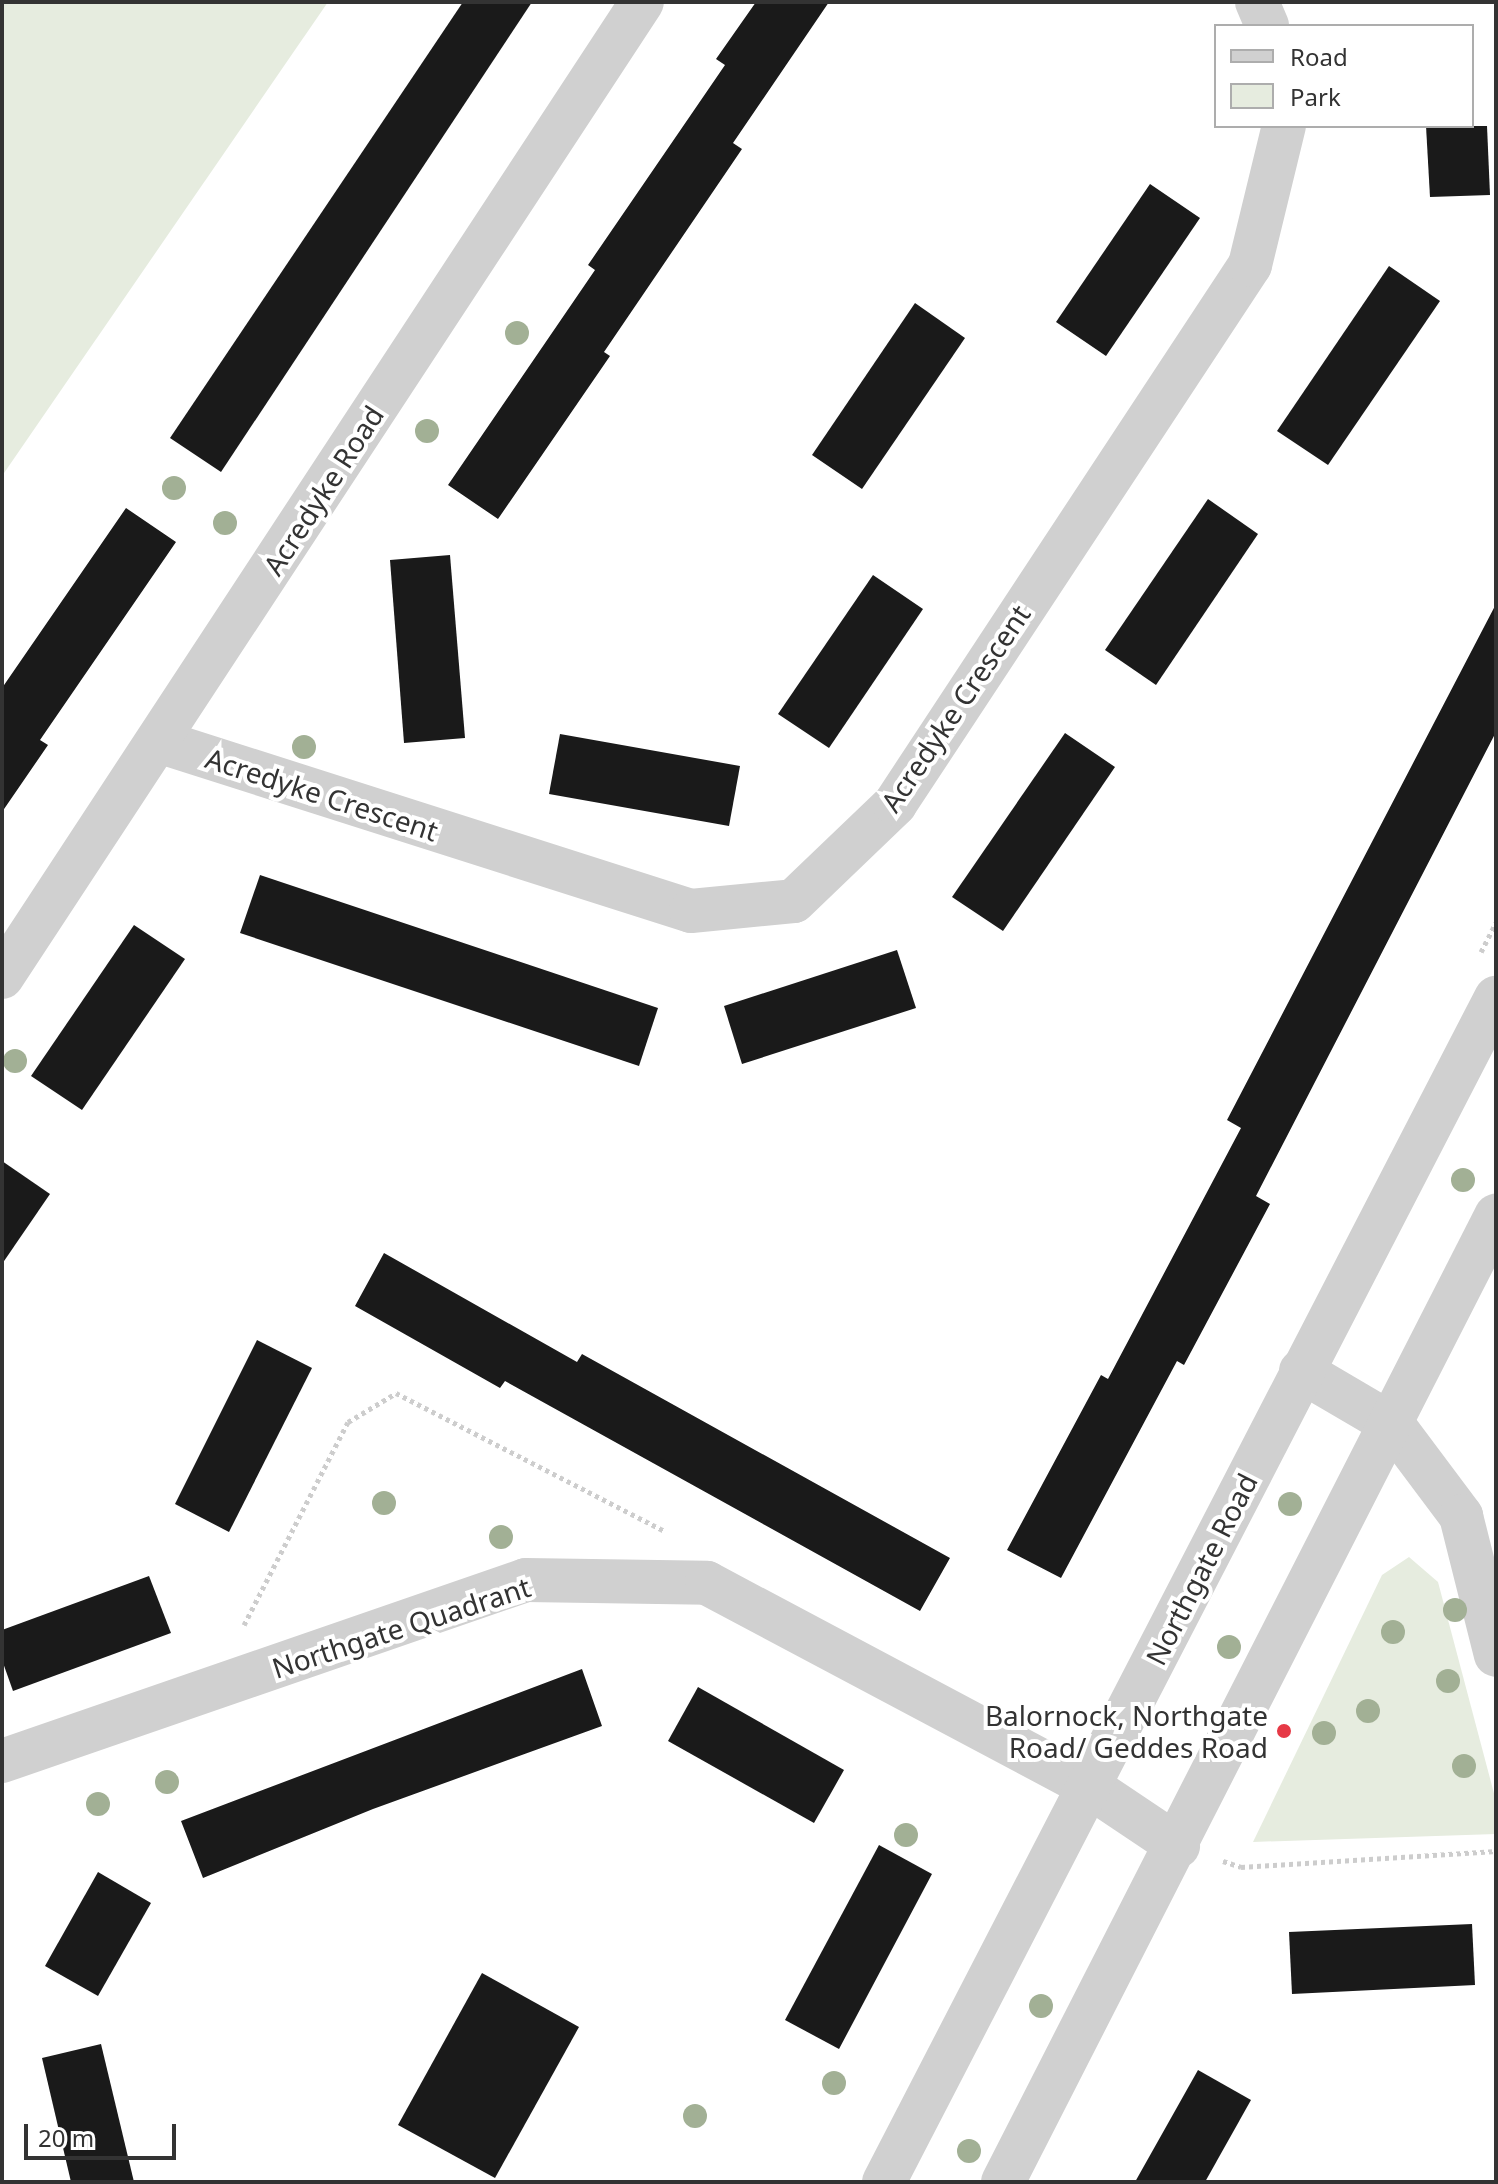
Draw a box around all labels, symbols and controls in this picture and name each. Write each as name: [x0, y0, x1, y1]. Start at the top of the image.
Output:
legend: [1214, 24, 1474, 128]
text: Road: [1290, 40, 1348, 73]
text: Park: [1290, 80, 1341, 113]
street label: Acredyke Road: [256, 399, 390, 581]
street label: Acredyke Crescent: [873, 598, 1037, 818]
street label: Acredyke Crescent: [202, 741, 442, 847]
street label: Northgate Road: [1138, 1468, 1264, 1670]
street label: Northgate Quadrant: [268, 1569, 534, 1685]
place label: Balornock, Northgate Road/ Geddes Road: [985, 1698, 1268, 1764]
marker: Balornock, Northgate Road/ Geddes Road: [1275, 1722, 1293, 1740]
scale bar: [28, 2108, 180, 2158]
text: 20 m: [38, 2121, 94, 2154]

